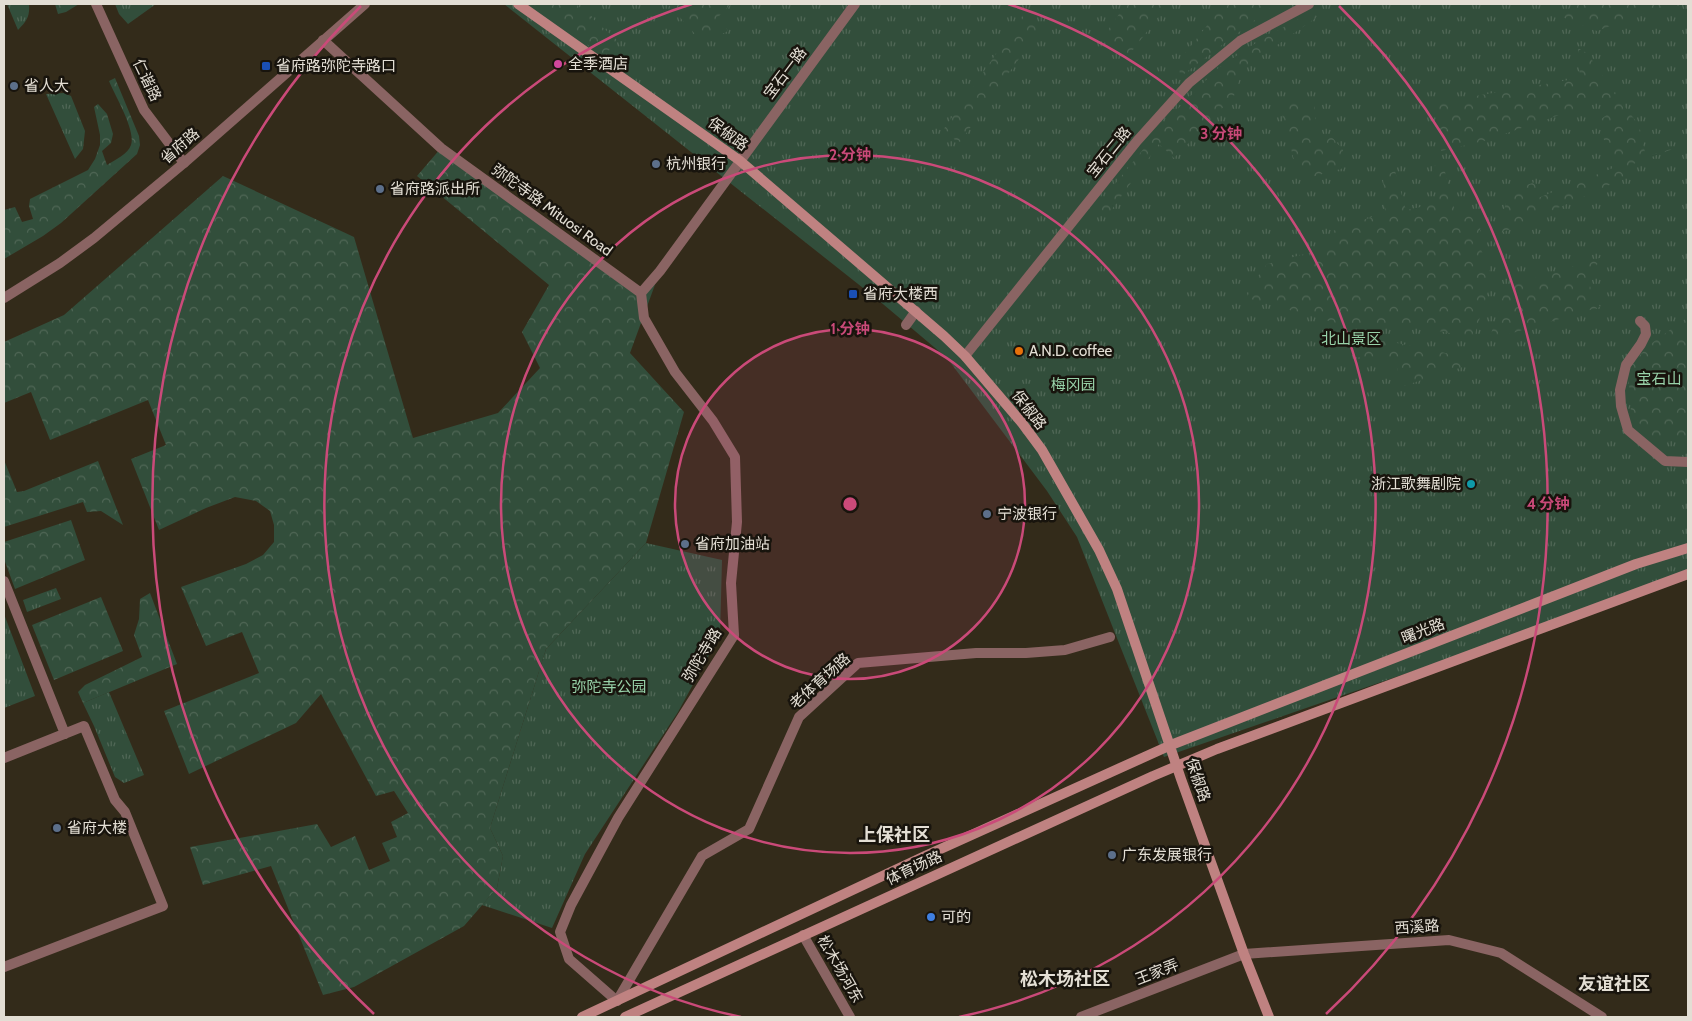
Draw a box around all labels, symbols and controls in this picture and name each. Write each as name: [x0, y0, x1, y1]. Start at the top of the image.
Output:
street label: 宝石一路: [760, 44, 810, 102]
place label: 全季酒店: [568, 55, 628, 73]
street label: 仁谐路: [129, 56, 165, 104]
place label: 省府路弥陀寺路口: [276, 57, 396, 75]
marker: 全季酒店: [552, 58, 564, 70]
marker: 省府路弥陀寺路口: [260, 60, 272, 72]
place label: 省人大: [24, 77, 69, 95]
marker: 省人大: [8, 80, 20, 92]
street label: 保俶路: [705, 113, 751, 155]
street label: 宝石二路: [1083, 123, 1135, 181]
street label: 省府路: [157, 124, 203, 168]
text: 3 分钟: [1200, 125, 1242, 143]
text: 2 分钟: [829, 146, 871, 164]
place label: 杭州银行: [666, 155, 726, 173]
marker: 杭州银行: [650, 158, 662, 170]
street label: 弥陀寺路 Mituosi Road: [488, 160, 616, 260]
place label: 省府路派出所: [390, 180, 480, 198]
marker: 省府路派出所: [374, 183, 386, 195]
place label: 省府大楼西: [863, 285, 938, 303]
marker: 省府大楼西: [847, 288, 859, 300]
text: 1 分钟: [831, 320, 869, 338]
park label: 北山景区: [1321, 330, 1381, 348]
place label: A.N.D. coffee: [1029, 342, 1113, 360]
marker: A.N.D. coffee: [1013, 345, 1025, 357]
park label: 宝石山: [1636, 370, 1682, 388]
park label: 梅冈园: [1050, 376, 1096, 394]
street label: 保俶路: [1008, 387, 1050, 433]
place label: 浙江歌舞剧院: [1371, 475, 1461, 493]
marker: 浙江歌舞剧院: [1465, 478, 1477, 490]
centre of rings: [841, 495, 859, 513]
text: 4 分钟: [1527, 495, 1569, 513]
place label: 宁波银行: [997, 505, 1057, 523]
marker: 宁波银行: [981, 508, 993, 520]
place label: 省府加油站: [695, 535, 770, 553]
marker: 省府加油站: [679, 538, 691, 550]
street label: 曙光路: [1399, 615, 1447, 647]
street label: 弥陀寺路: [679, 625, 725, 685]
street label: 老体育场路: [786, 649, 854, 713]
park label: 弥陀寺公园: [571, 678, 647, 696]
street label: 保俶路: [1182, 756, 1214, 804]
place label: 省府大楼: [67, 819, 127, 837]
marker: 省府大楼: [51, 822, 63, 834]
district label: 上保社区: [858, 824, 930, 846]
place label: 广东发展银行: [1122, 846, 1212, 864]
street label: 体育场路: [883, 847, 945, 889]
marker: 广东发展银行: [1106, 849, 1118, 861]
place label: 可的: [941, 908, 971, 926]
marker: 可的: [925, 911, 937, 923]
street label: 西溪路: [1394, 916, 1440, 938]
street label: 松木场河东: [813, 932, 867, 1006]
street label: 王家弄: [1133, 956, 1181, 988]
district label: 松木场社区: [1020, 968, 1110, 990]
district label: 友谊社区: [1578, 973, 1650, 995]

